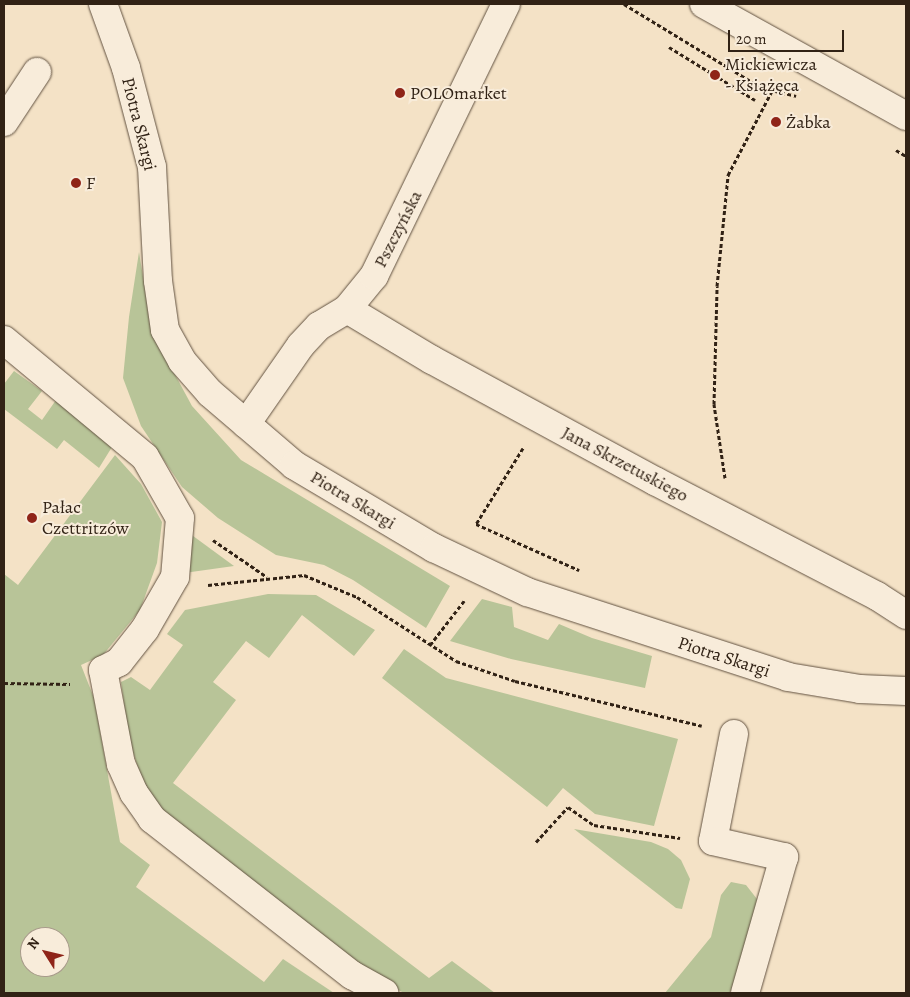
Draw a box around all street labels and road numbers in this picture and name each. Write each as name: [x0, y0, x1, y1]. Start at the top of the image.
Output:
street label: Piotra Skargi: [117, 75, 161, 173]
street label: Pszczyńska: [369, 187, 427, 271]
street label: Jana Skrzetuskiego: [558, 422, 692, 506]
street label: Piotra Skargi: [306, 466, 400, 534]
street label: Piotra Skargi: [675, 632, 773, 682]

